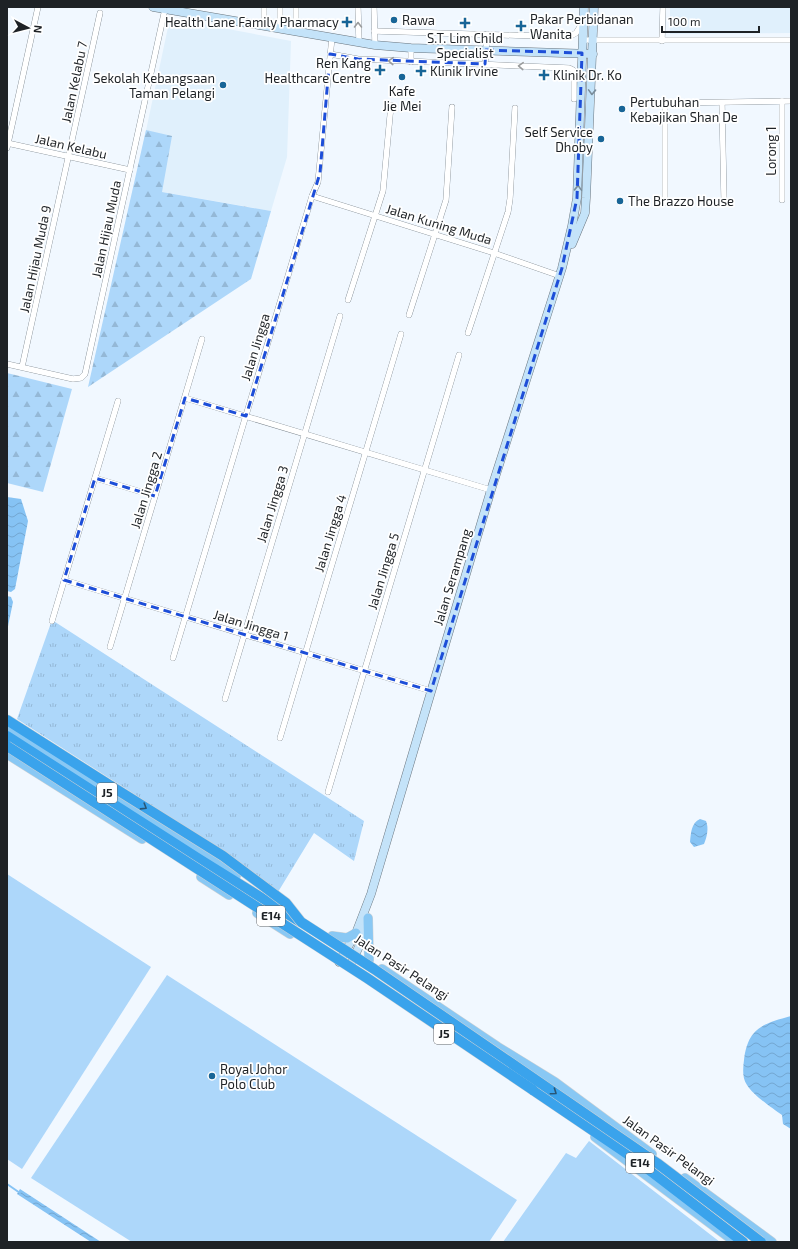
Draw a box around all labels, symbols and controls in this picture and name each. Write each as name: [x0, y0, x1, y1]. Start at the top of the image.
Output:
north arrow: [8, 8, 48, 48]
scale bar: [662, 8, 759, 34]
place label: Pakar Perbidanan Wanita: [530, 11, 634, 42]
place label: Rawa: [402, 12, 435, 28]
place label: Health Lane Family Pharmacy: [165, 14, 339, 30]
text: 100 m: [668, 14, 700, 28]
marker: Rawa: [389, 15, 399, 25]
marker: Health Lane Family Pharmacy: [342, 17, 352, 27]
marker: S.T. Lim Child Specialist: [459, 17, 471, 29]
marker: Pakar Perbidanan Wanita: [515, 20, 527, 32]
one-way arrow: [354, 22, 363, 28]
text: N: [31, 25, 45, 34]
place label: S.T. Lim Child Specialist: [427, 30, 503, 61]
street label: Jalan Kelabu 7: [58, 39, 91, 124]
place label: Ren Kang Healthcare Centre: [265, 55, 371, 86]
one-way arrow: [388, 57, 394, 66]
one-way arrow: [518, 62, 524, 70]
place label: Klinik Irvine: [430, 63, 498, 79]
marker: Ren Kang Healthcare Centre: [374, 64, 386, 76]
marker: Klinik Irvine: [415, 65, 427, 77]
place label: Klinik Dr. Ko: [553, 67, 622, 83]
marker: Klinik Dr. Ko: [538, 69, 550, 81]
place label: Sekolah Kebangsaan Taman Pelangi: [93, 70, 215, 101]
marker: Kafe Jie Mei: [397, 72, 407, 82]
marker: Sekolah Kebangsaan Taman Pelangi: [218, 80, 228, 90]
place label: Kafe Jie Mei: [382, 83, 422, 114]
one-way arrow: [587, 89, 596, 96]
place label: Pertubuhan Kebajikan Shan De: [630, 94, 738, 125]
marker: Pertubuhan Kebajikan Shan De: [617, 104, 627, 114]
place label: Self Service Dhoby: [524, 124, 593, 155]
street label: Lorong 1: [763, 126, 779, 176]
street label: Jalan Kelabu: [33, 130, 109, 162]
marker: Self Service Dhoby: [596, 134, 606, 144]
street label: Jalan Hijau Muda: [88, 179, 124, 279]
one-way arrow: [573, 185, 582, 191]
place label: The Brazzo House: [628, 193, 734, 209]
marker: The Brazzo House: [615, 196, 625, 206]
street label: Jalan Kuning Muda: [384, 200, 494, 248]
street label: Jalan Hijau Muda 9: [16, 204, 54, 314]
street label: Jalan Jingga: [237, 311, 273, 383]
street label: Jalan Jingga 2: [127, 450, 165, 530]
street label: Jalan Jingga 3: [253, 464, 291, 544]
street label: Jalan Jingga 4: [311, 492, 349, 574]
street label: Jalan Serampang: [430, 527, 474, 627]
street label: Jalan Jingga 5: [364, 531, 402, 611]
street label: Jalan Jingga 1: [212, 606, 290, 644]
road number: J5: [97, 783, 117, 803]
one-way arrow: [140, 802, 147, 810]
road number: E14: [257, 906, 285, 926]
street label: Jalan Pasir Pelangi: [352, 931, 452, 1003]
road number: J5: [434, 1024, 454, 1044]
place label: Royal Johor Polo Club: [220, 1061, 287, 1092]
marker: Royal Johor Polo Club: [207, 1071, 217, 1081]
one-way arrow: [550, 1087, 557, 1095]
street label: Jalan Pasir Pelangi: [620, 1111, 718, 1189]
road number: E14: [626, 1153, 654, 1173]

